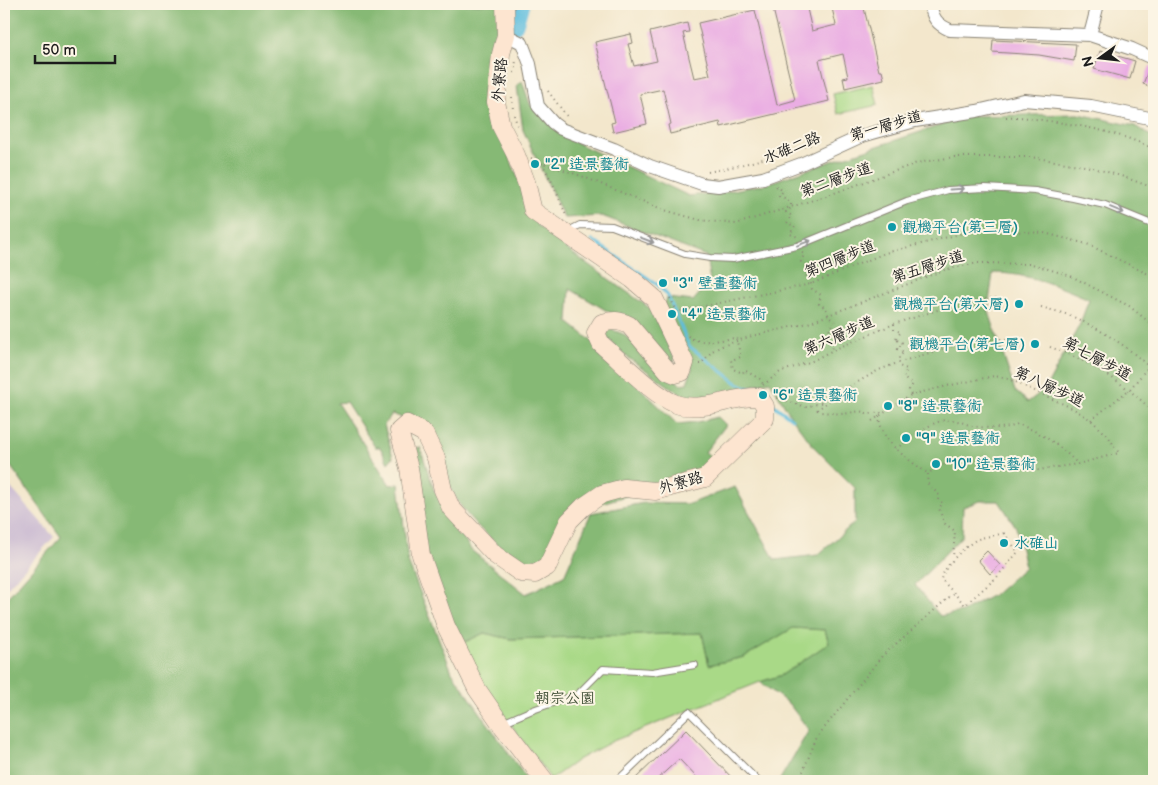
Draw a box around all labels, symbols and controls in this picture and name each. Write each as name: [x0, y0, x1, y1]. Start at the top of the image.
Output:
scale bar: [35, 32, 115, 64]
north arrow: [1076, 32, 1126, 82]
text: 50 m: [42, 41, 76, 60]
text: N: [1078, 54, 1097, 69]
street label: 外寮路: [489, 57, 511, 103]
street label: 第一層步道: [847, 107, 925, 145]
street label: 水碓二路: [761, 128, 823, 168]
place label: "2" 造景藝術: [545, 155, 629, 174]
marker: "2" 造景藝術: [529, 158, 541, 170]
street label: 第二層步道: [798, 158, 874, 202]
one-way arrow: [949, 185, 965, 194]
one-way arrow: [1109, 205, 1124, 215]
place label: 觀機平台(第三層): [902, 218, 1018, 237]
marker: 觀機平台(第三層): [886, 221, 898, 233]
one-way arrow: [639, 236, 654, 245]
street label: 第四層步道: [802, 236, 878, 282]
one-way arrow: [796, 238, 811, 247]
street label: 第五層步道: [889, 246, 967, 288]
place label: "3" 壁畫藝術: [673, 274, 757, 293]
marker: "3" 壁畫藝術: [657, 277, 669, 289]
place label: 觀機平台(第六層): [893, 295, 1009, 314]
marker: 觀機平台(第六層): [1013, 298, 1025, 310]
place label: "4" 造景藝術: [682, 305, 766, 324]
marker: "4" 造景藝術: [666, 308, 678, 320]
street label: 第六層步道: [801, 312, 877, 360]
street label: 第七層步道: [1059, 333, 1135, 385]
place label: 觀機平台(第七層): [909, 335, 1025, 354]
marker: 觀機平台(第七層): [1029, 338, 1041, 350]
street label: 第八層步道: [1011, 363, 1087, 411]
place label: "6" 造景藝術: [773, 386, 857, 405]
marker: "6" 造景藝術: [757, 389, 769, 401]
place label: "8" 造景藝術: [898, 397, 982, 416]
marker: "8" 造景藝術: [882, 400, 894, 412]
place label: "9" 造景藝術: [916, 429, 1000, 448]
marker: "9" 造景藝術: [900, 432, 912, 444]
place label: "10" 造景藝術: [946, 455, 1036, 474]
marker: "10" 造景藝術: [930, 458, 942, 470]
street label: 外寮路: [657, 468, 705, 498]
place label: 水碓山: [1014, 534, 1059, 553]
marker: 水碓山: [998, 537, 1010, 549]
park label: 朝宗公園: [535, 689, 595, 708]

